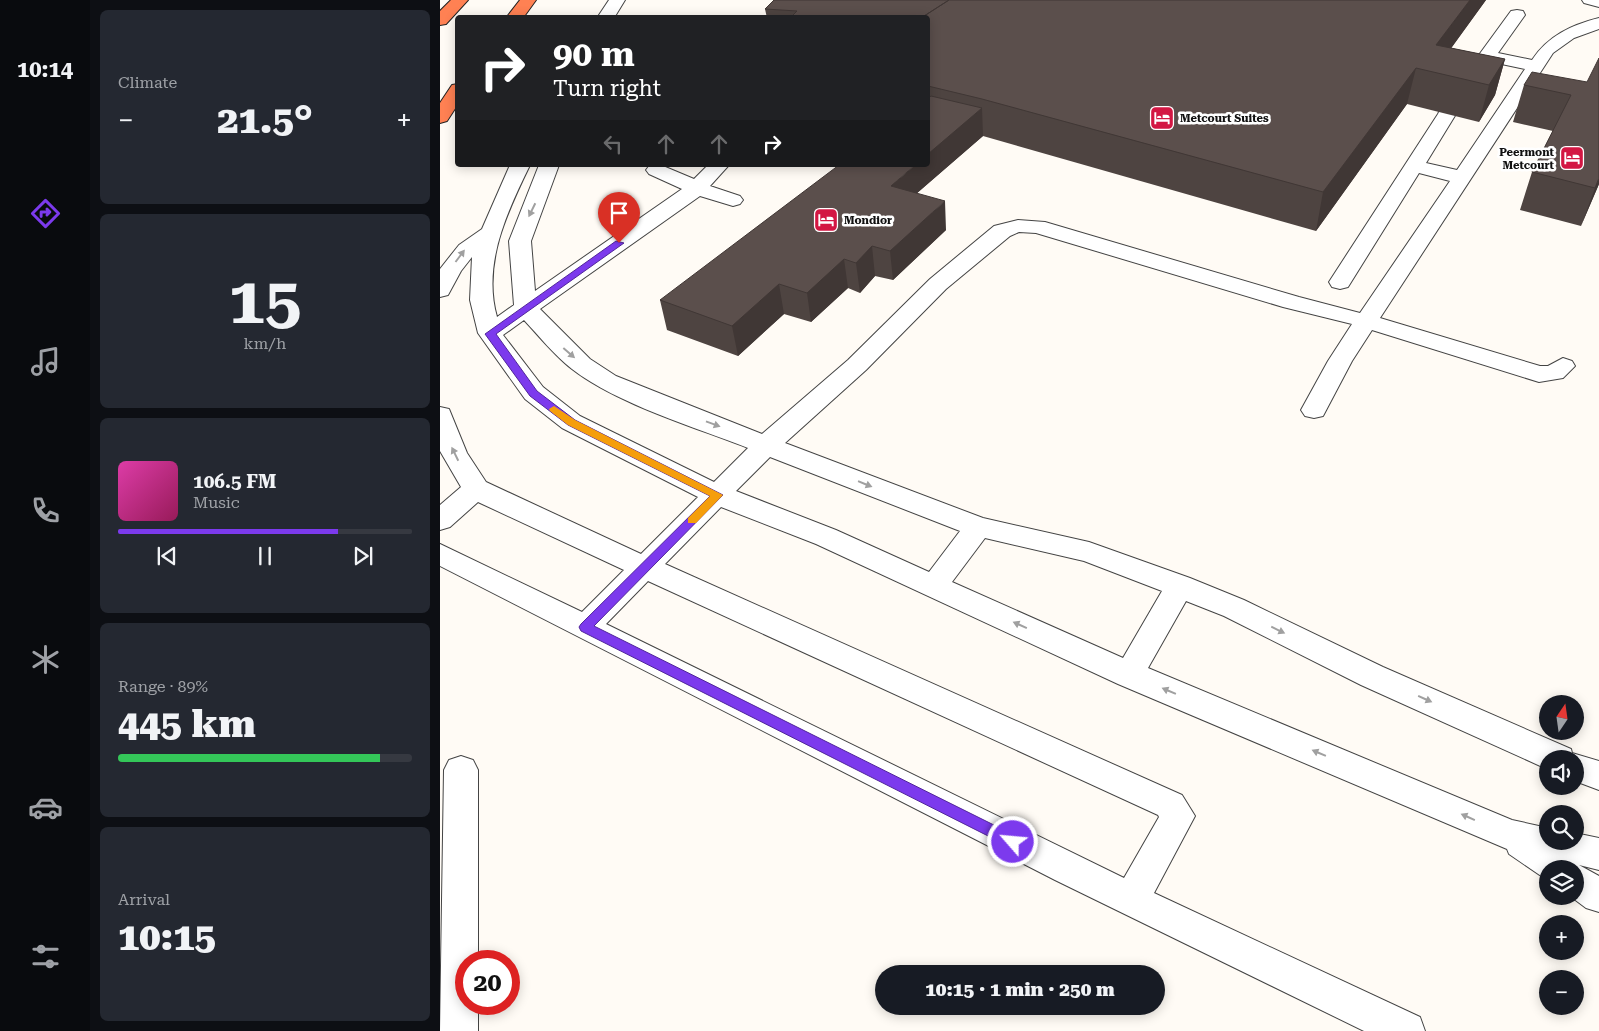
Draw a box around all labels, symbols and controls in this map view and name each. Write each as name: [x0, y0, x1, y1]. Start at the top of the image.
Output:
text: 90 m: [553, 34, 635, 75]
icon: right: [470, 35, 535, 100]
text: 10:14: [17, 57, 73, 82]
text: Climate: [118, 73, 177, 92]
text: Turn right: [553, 76, 661, 101]
text: 21.5°: [217, 98, 313, 142]
text: −: [118, 104, 134, 137]
text: +: [396, 104, 412, 137]
hotel icon: Metcourt Suites: [1149, 105, 1175, 131]
place label: Metcourt Suites: [1180, 112, 1269, 125]
icon: left: [599, 130, 627, 158]
icon: ahead: [652, 130, 680, 158]
icon: ahead: [705, 130, 733, 158]
icon: right: [758, 130, 786, 158]
hotel icon: Peermont Metcourt: [1559, 145, 1585, 171]
place label: Peermont Metcourt: [1499, 146, 1555, 172]
pin: [598, 192, 640, 243]
icon: directions: [28, 196, 63, 231]
icon: arrive: [605, 199, 633, 227]
one-way arrow: [528, 203, 536, 218]
hotel icon: Mondior: [813, 207, 839, 233]
place label: Mondior: [844, 214, 892, 227]
one-way arrow: [455, 249, 465, 263]
text: 15: [229, 263, 301, 339]
text: km/h: [244, 334, 286, 353]
icon: music: [28, 344, 63, 379]
one-way arrow: [562, 347, 574, 359]
one-way arrow: [706, 421, 721, 428]
one-way arrow: [450, 447, 458, 461]
text: 106.5 FM: [193, 470, 276, 493]
one-way arrow: [857, 481, 872, 488]
icon: phone: [28, 493, 63, 528]
text: Music: [193, 493, 240, 512]
icon: previous: [153, 542, 181, 570]
icon: pause: [251, 542, 279, 570]
icon: next: [349, 542, 377, 570]
one-way arrow: [1013, 621, 1027, 629]
one-way arrow: [1271, 626, 1285, 634]
icon: climate: [28, 642, 63, 677]
text: Range · 89%: [118, 677, 208, 696]
one-way arrow: [1161, 687, 1176, 695]
north arrow: [1539, 695, 1584, 740]
map controls: [1539, 695, 1584, 1015]
one-way arrow: [1418, 696, 1432, 704]
text: 445 km: [118, 702, 256, 746]
one-way arrow: [1312, 749, 1326, 757]
button: sound: [1539, 750, 1584, 795]
icon: car: [28, 790, 63, 825]
button: search: [1539, 805, 1584, 850]
one-way arrow: [1461, 813, 1475, 821]
position arrow: [986, 815, 1038, 867]
button: layers: [1539, 860, 1584, 905]
text: Arrival: [118, 890, 170, 909]
text: 10:15: [118, 915, 216, 959]
button: +: [1539, 915, 1584, 960]
icon: filters: [28, 939, 63, 974]
speed limit sign: 20: [455, 950, 520, 1015]
button: −: [1539, 970, 1584, 1015]
text: 10:15 · 1 min · 250 m: [925, 978, 1115, 1001]

